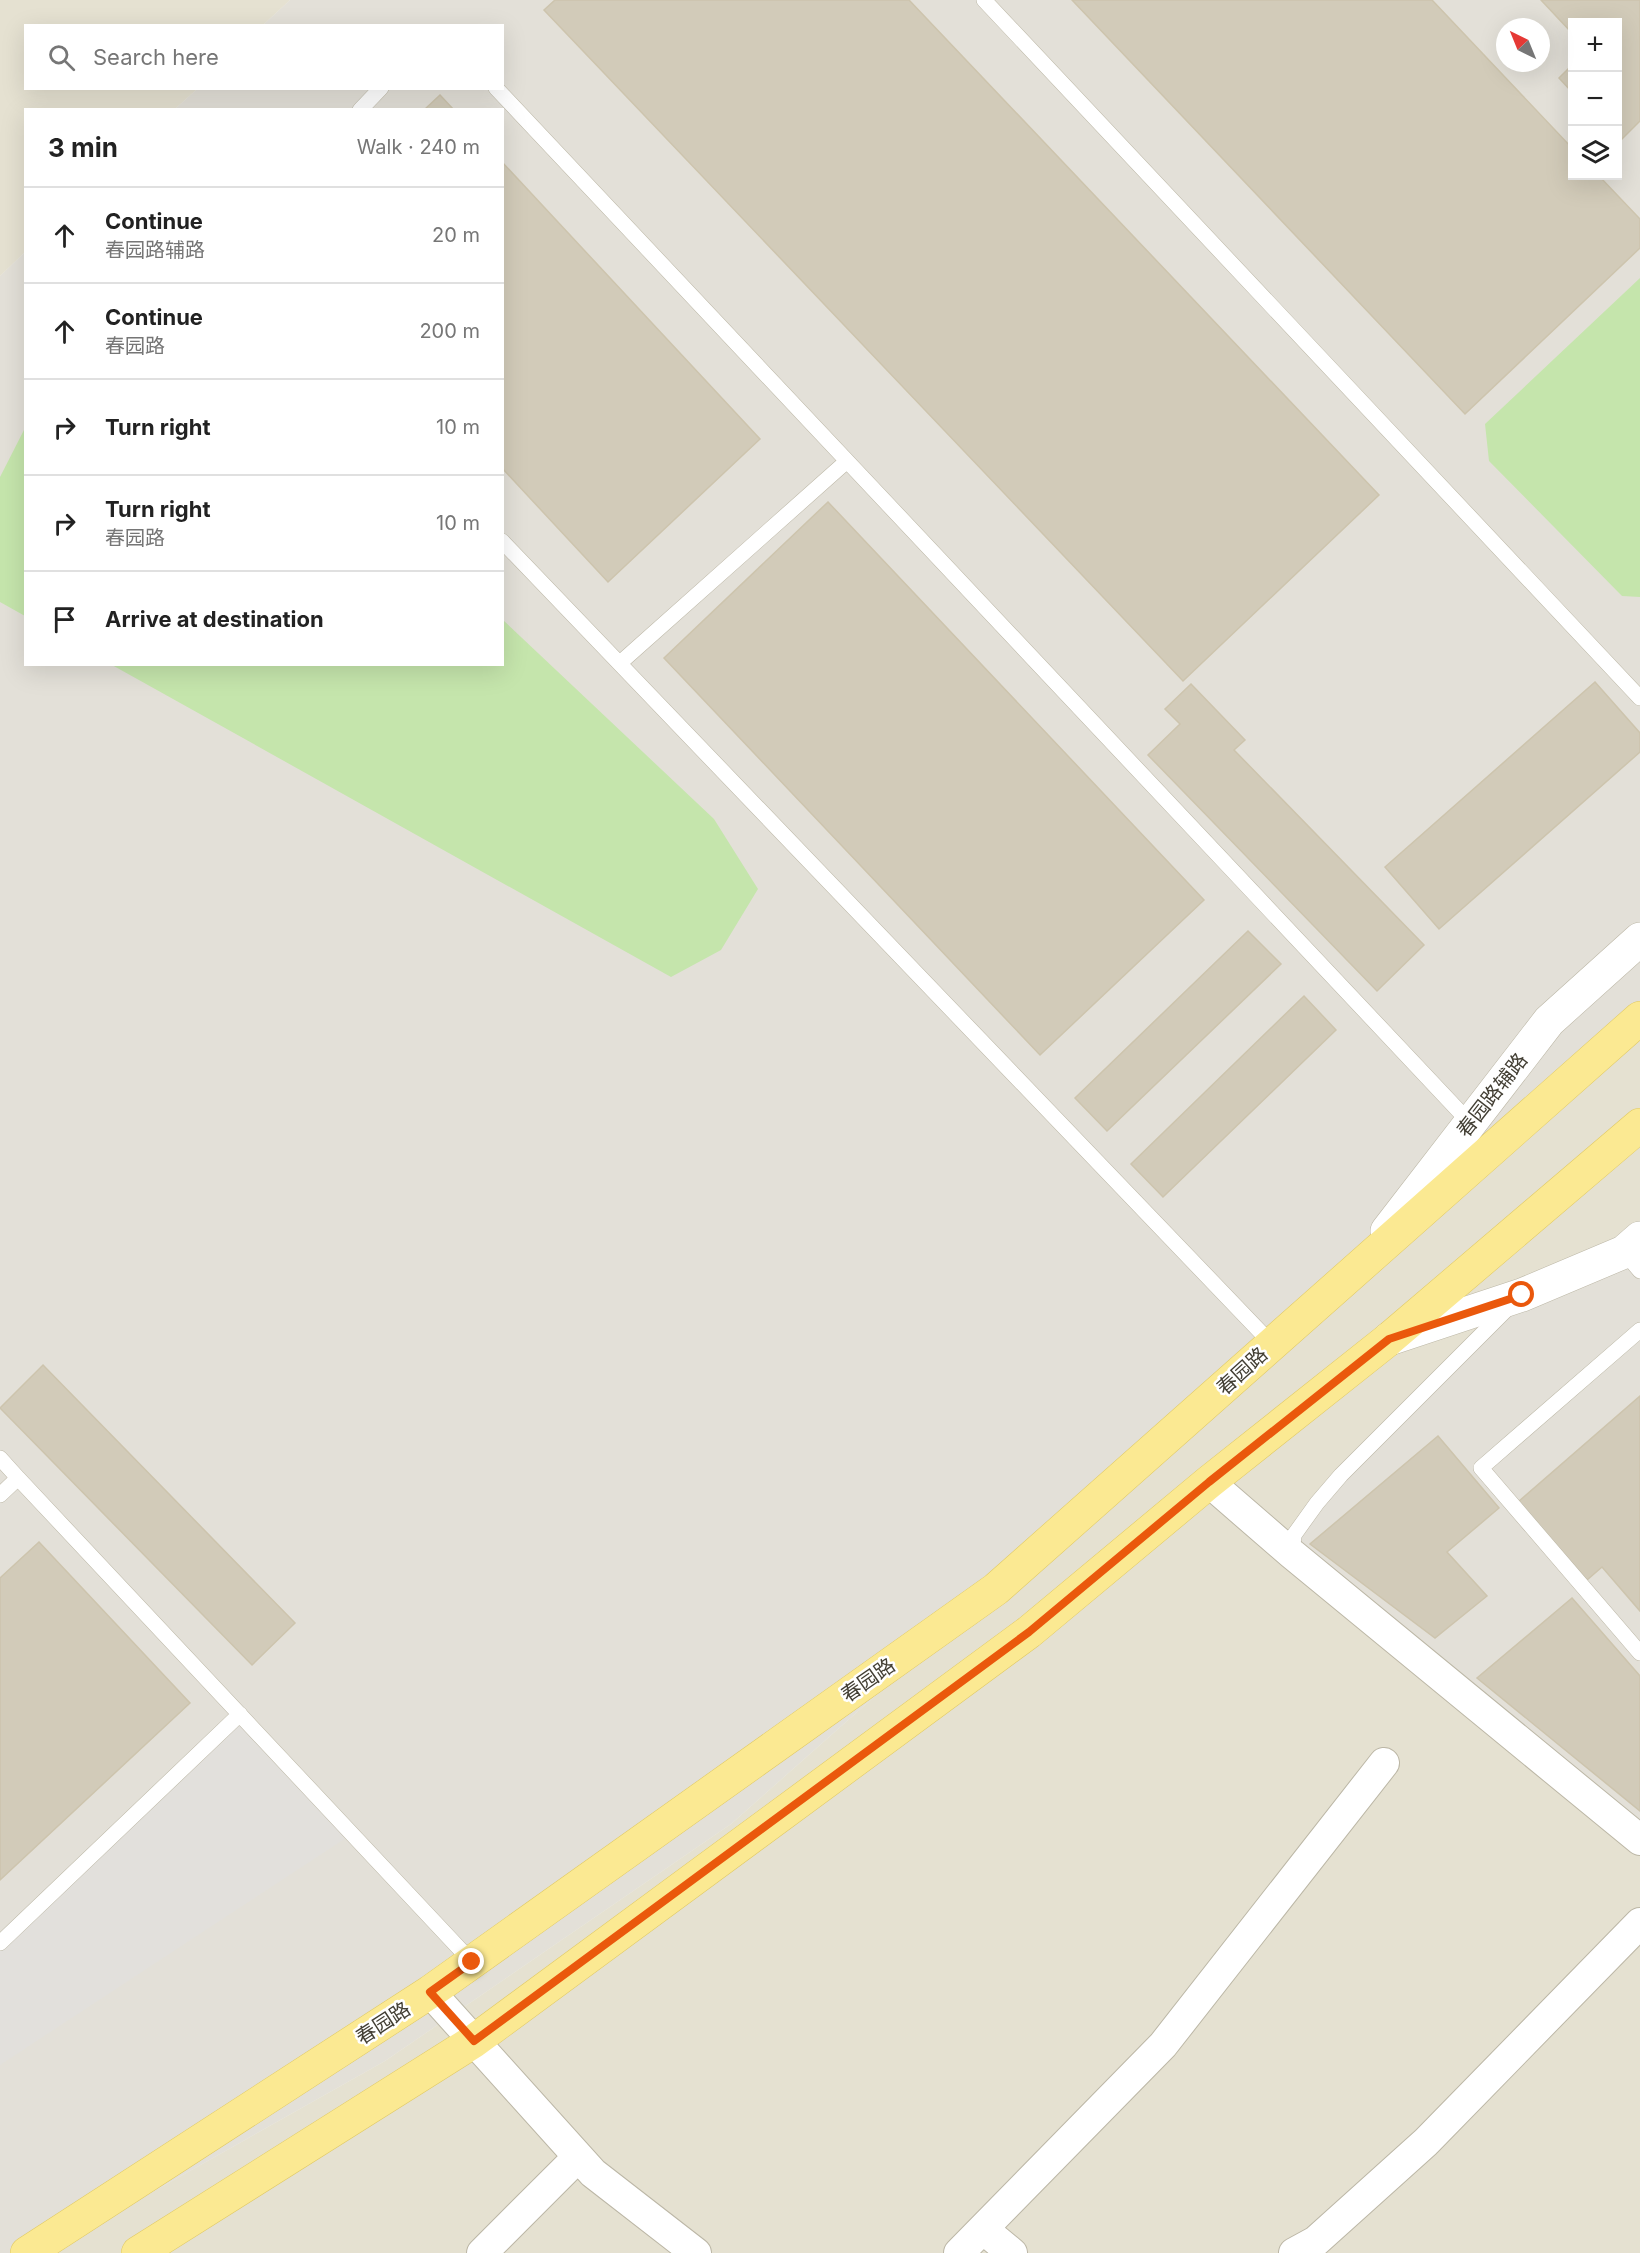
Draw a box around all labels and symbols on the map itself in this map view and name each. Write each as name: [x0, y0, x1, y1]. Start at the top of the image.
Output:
north arrow: [1496, 18, 1550, 72]
street label: 春园路辅路: [1452, 1048, 1532, 1142]
route start: [1508, 1281, 1534, 1307]
street label: 春园路: [1212, 1342, 1272, 1400]
street label: 春园路: [837, 1653, 899, 1707]
route end: [458, 1948, 484, 1974]
street label: 春园路: [351, 1997, 415, 2049]

